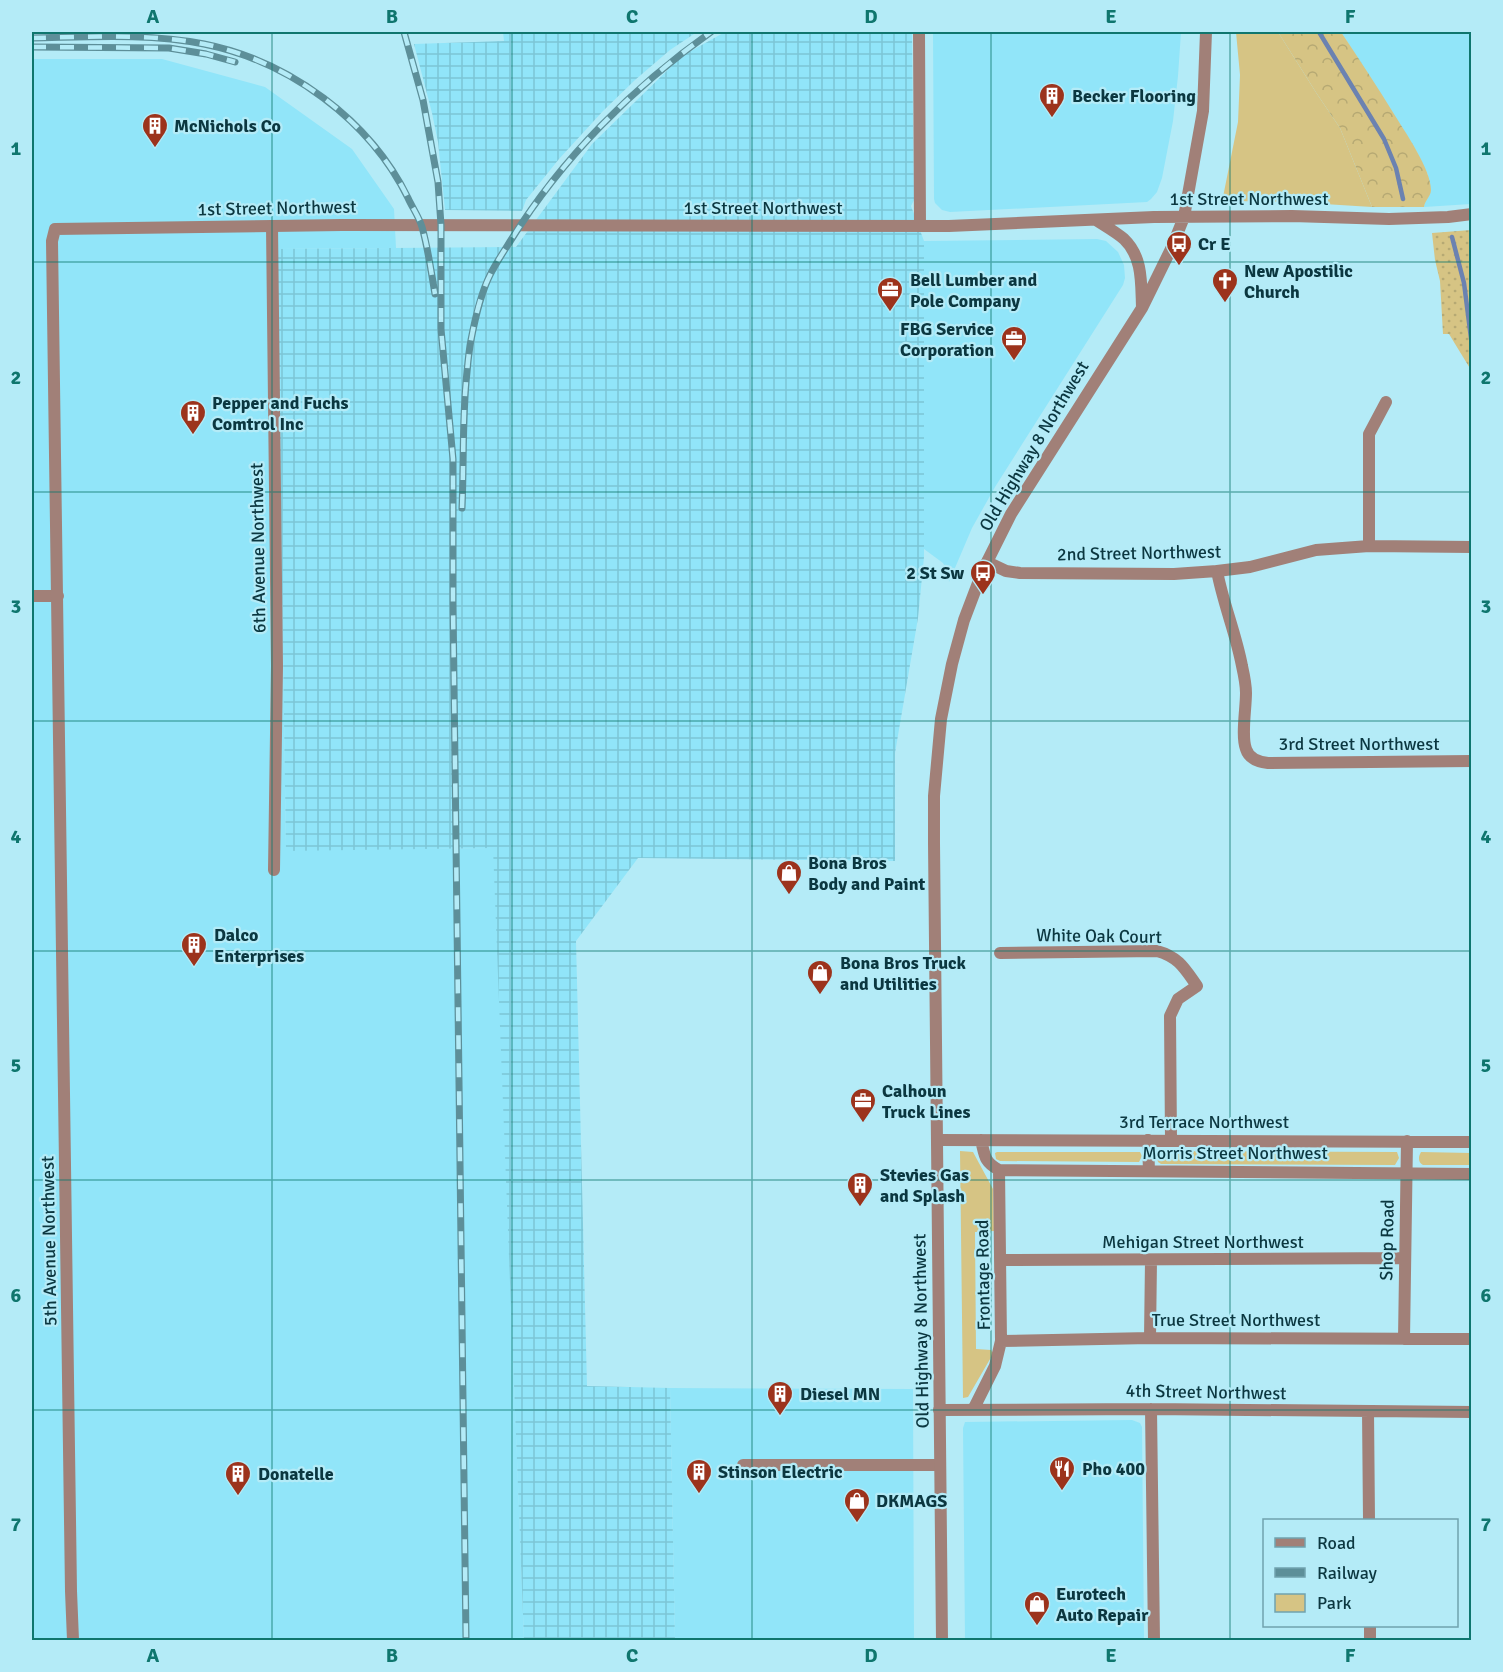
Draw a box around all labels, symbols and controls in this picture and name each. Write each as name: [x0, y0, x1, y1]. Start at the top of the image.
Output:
text: A: [147, 4, 160, 29]
text: B: [386, 4, 398, 29]
text: C: [626, 4, 638, 29]
text: D: [864, 4, 878, 29]
text: E: [1105, 4, 1117, 29]
text: F: [1345, 4, 1356, 29]
building icon: Becker Flooring: [1037, 81, 1067, 119]
place label: Becker Flooring: [1072, 85, 1196, 107]
building icon: McNichols Co: [140, 111, 170, 149]
place label: McNichols Co: [174, 115, 281, 137]
text: 1: [11, 136, 22, 161]
text: 1: [1481, 136, 1492, 161]
street label: 1st Street Northwest: [1169, 188, 1329, 210]
street label: 1st Street Northwest: [197, 196, 357, 220]
street label: 1st Street Northwest: [683, 197, 843, 219]
bus stop icon: Cr E: [1164, 229, 1194, 267]
place label: Cr E: [1198, 233, 1230, 255]
place label: New Apostilic Church: [1244, 260, 1353, 303]
church icon: New Apostilic Church: [1210, 266, 1240, 304]
place label: Bell Lumber and Pole Company: [910, 269, 1037, 312]
office icon: Bell Lumber and Pole Company: [875, 275, 905, 313]
place label: FBG Service Corporation: [900, 318, 994, 361]
office icon: FBG Service Corporation: [999, 324, 1029, 362]
street label: Old Highway 8 Northwest: [974, 357, 1094, 535]
text: 2: [11, 365, 21, 390]
text: 2: [1481, 365, 1491, 390]
place label: Pepper and Fuchs Comtrol Inc: [212, 392, 348, 435]
building icon: Pepper and Fuchs Comtrol Inc: [178, 398, 208, 436]
street label: 6th Avenue Northwest: [246, 463, 270, 633]
street label: 2nd Street Northwest: [1057, 541, 1221, 565]
bus stop icon: 2 St Sw: [968, 558, 998, 596]
place label: 2 St Sw: [906, 562, 964, 584]
text: 3: [11, 594, 21, 619]
text: 3: [1481, 594, 1491, 619]
street label: 3rd Street Northwest: [1279, 733, 1439, 755]
text: 4: [11, 824, 22, 849]
text: 4: [1481, 824, 1492, 849]
place label: Bona Bros Body and Paint: [808, 852, 926, 895]
shop icon: Bona Bros Body and Paint: [774, 858, 804, 896]
place label: Dalco Enterprises: [214, 924, 304, 967]
street label: White Oak Court: [1036, 924, 1162, 948]
building icon: Dalco Enterprises: [179, 930, 209, 968]
place label: Bona Bros Truck and Utilities: [840, 952, 967, 995]
shop icon: Bona Bros Truck and Utilities: [805, 958, 835, 996]
text: 5: [11, 1053, 21, 1078]
text: 5: [1481, 1053, 1491, 1078]
place label: Calhoun Truck Lines: [882, 1080, 971, 1123]
office icon: Calhoun Truck Lines: [848, 1086, 878, 1124]
street label: 3rd Terrace Northwest: [1119, 1111, 1289, 1133]
street label: Morris Street Northwest: [1142, 1142, 1328, 1164]
street label: 5th Avenue Northwest: [37, 1156, 61, 1326]
place label: Stevies Gas and Splash: [880, 1164, 969, 1207]
building icon: Stevies Gas and Splash: [845, 1170, 875, 1208]
street label: Shop Road: [1375, 1199, 1399, 1281]
street label: Frontage Road: [971, 1219, 995, 1331]
street label: Mehigan Street Northwest: [1102, 1231, 1304, 1253]
street label: Old Highway 8 Northwest: [908, 1233, 934, 1429]
text: 6: [11, 1283, 22, 1308]
text: 6: [1481, 1283, 1492, 1308]
street label: True Street Northwest: [1152, 1309, 1320, 1331]
building icon: Diesel MN: [765, 1379, 795, 1417]
street label: 4th Street Northwest: [1125, 1380, 1287, 1404]
place label: Diesel MN: [800, 1383, 880, 1405]
restaurant icon: Pho 400: [1047, 1454, 1077, 1492]
building icon: Stinson Electric: [684, 1457, 714, 1495]
place label: Pho 400: [1082, 1458, 1145, 1480]
building icon: Donatelle: [223, 1459, 253, 1497]
place label: Stinson Electric: [718, 1461, 843, 1483]
place label: Donatelle: [258, 1463, 334, 1485]
shop icon: DKMAGS: [842, 1486, 872, 1524]
place label: DKMAGS: [876, 1490, 947, 1512]
text: 7: [11, 1512, 22, 1537]
text: 7: [1481, 1512, 1492, 1537]
legend: [1263, 1519, 1458, 1627]
text: Road: [1317, 1532, 1356, 1554]
text: Railway: [1317, 1562, 1378, 1584]
place label: Eurotech Auto Repair: [1056, 1583, 1149, 1626]
shop icon: Eurotech Auto Repair: [1022, 1589, 1052, 1627]
text: Park: [1317, 1592, 1352, 1614]
text: A: [147, 1643, 160, 1668]
text: B: [386, 1643, 398, 1668]
text: C: [626, 1643, 638, 1668]
text: D: [864, 1643, 878, 1668]
text: E: [1105, 1643, 1117, 1668]
text: F: [1345, 1643, 1356, 1668]

